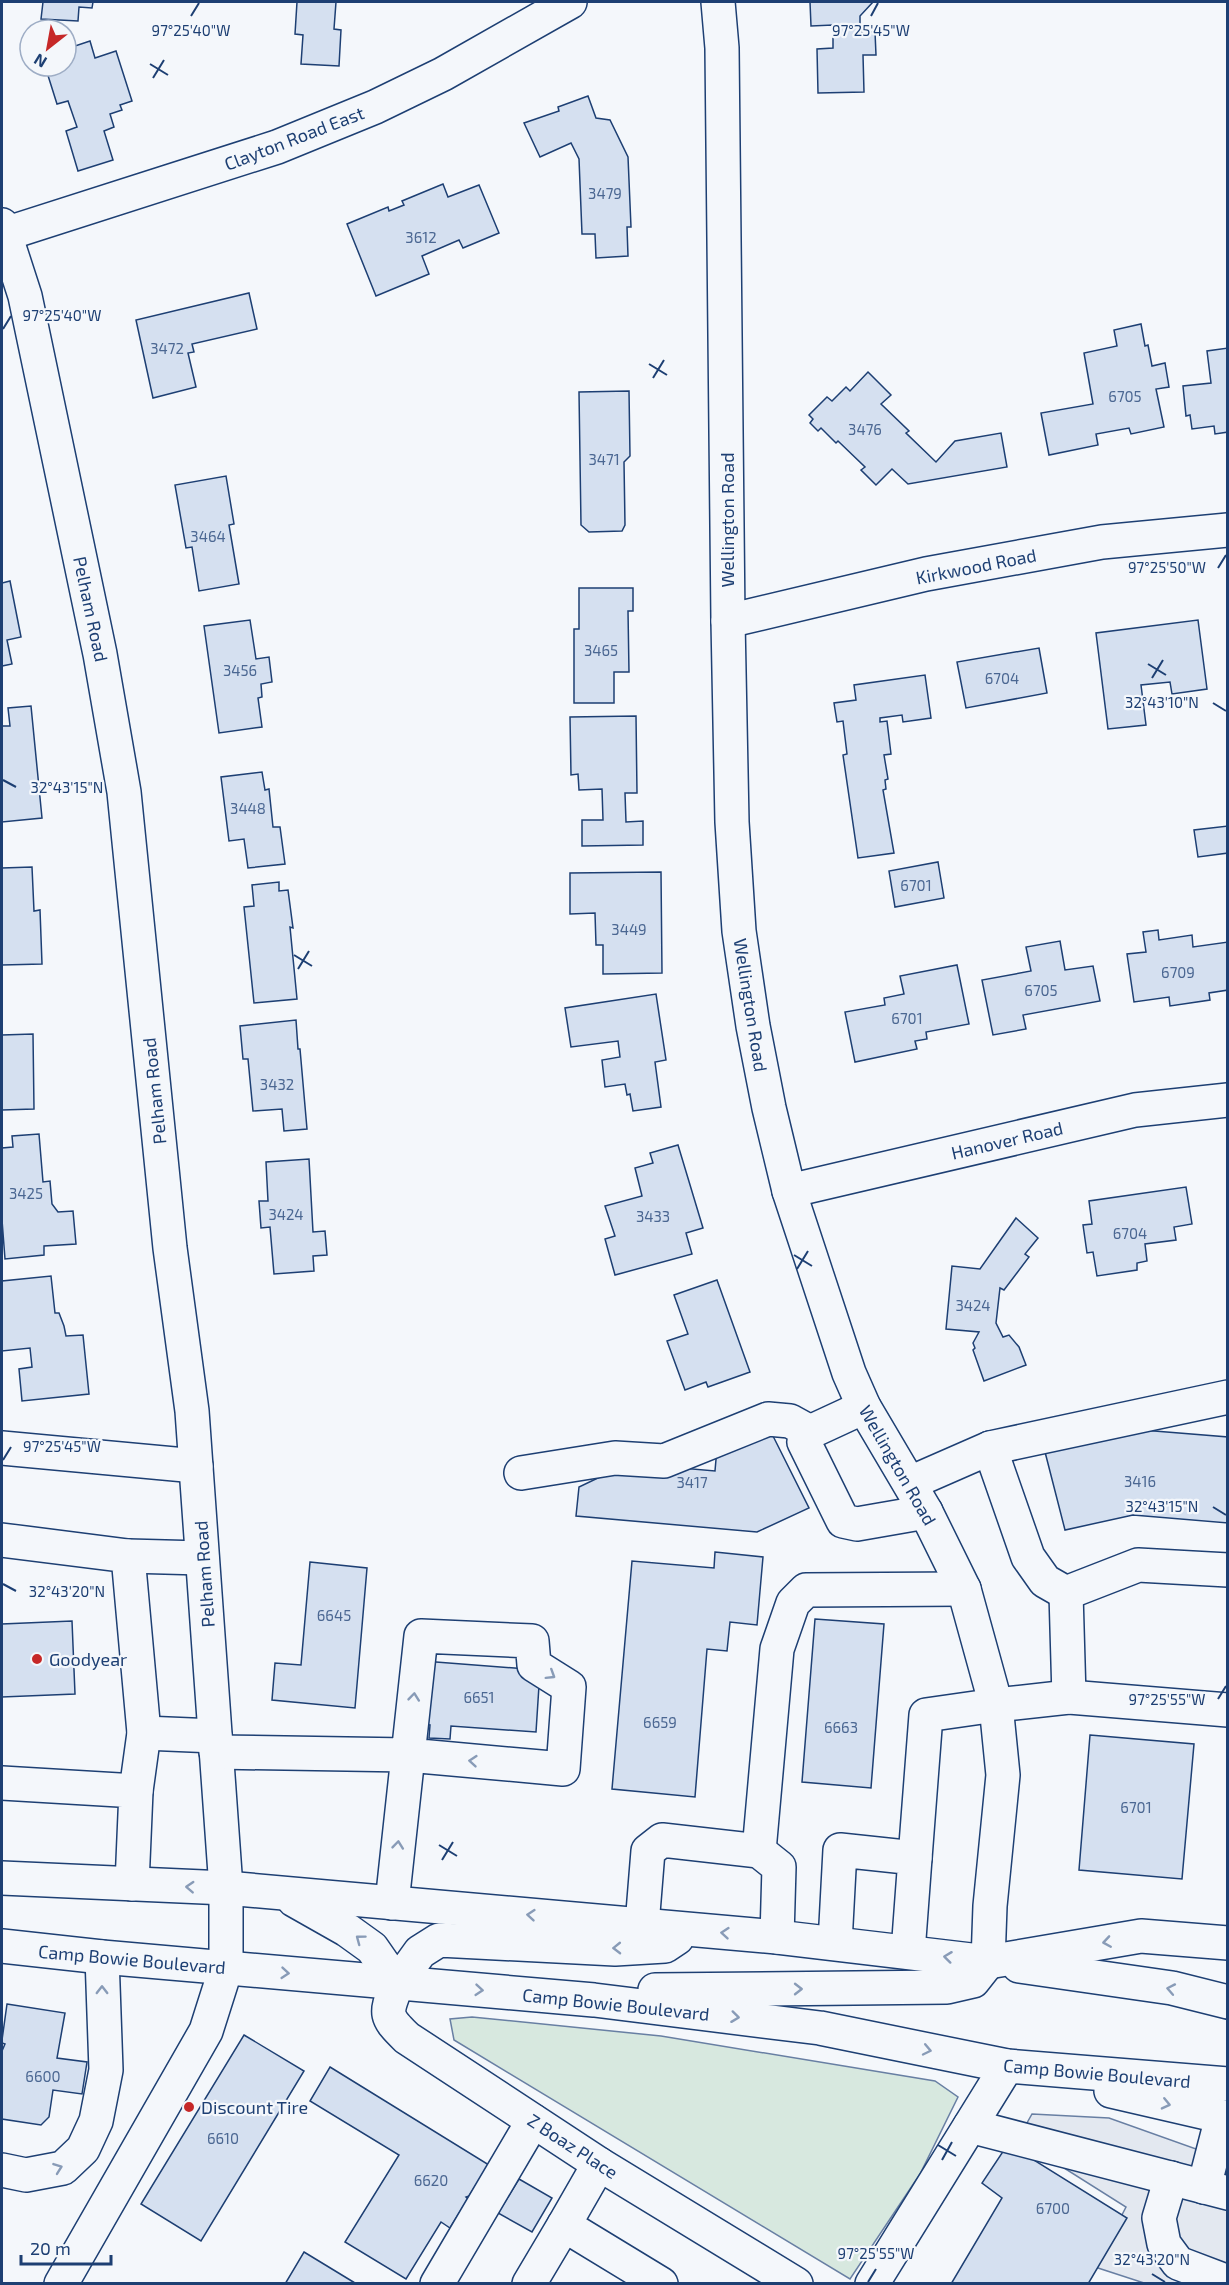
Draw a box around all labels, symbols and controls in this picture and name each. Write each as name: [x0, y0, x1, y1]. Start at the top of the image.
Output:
north arrow: [18, 18, 78, 78]
text: 97°25'40"W: [152, 21, 230, 39]
text: 97°25'45"W: [832, 21, 910, 39]
text: N: [30, 50, 50, 72]
street label: Clayton Road East: [221, 101, 367, 175]
house number: 3479: [588, 184, 622, 202]
house number: 3612: [405, 228, 437, 246]
text: 97°25'40"W: [23, 306, 101, 324]
house number: 3472: [150, 339, 184, 357]
house number: 6705: [1108, 387, 1142, 405]
house number: 3476: [848, 420, 882, 438]
house number: 3471: [588, 450, 620, 468]
street label: Wellington Road: [716, 452, 738, 588]
house number: 3464: [190, 527, 226, 545]
street label: Kirkwood Road: [914, 544, 1038, 588]
street label: Pelham Road: [69, 554, 113, 664]
text: 97°25'50"W: [1128, 558, 1206, 576]
house number: 3465: [584, 641, 618, 659]
house number: 3456: [223, 661, 257, 679]
house number: 6704: [985, 669, 1019, 687]
text: 32°43'10"N: [1125, 693, 1199, 711]
text: 32°43'15"N: [31, 778, 103, 796]
house number: 3448: [230, 799, 266, 817]
house number: 6701: [900, 876, 932, 894]
house number: 3449: [611, 920, 647, 938]
street label: Wellington Road: [730, 937, 772, 1073]
house number: 6709: [1161, 963, 1195, 981]
house number: 6705: [1024, 981, 1058, 999]
house number: 6701: [891, 1009, 923, 1027]
street label: Pelham Road: [137, 1037, 171, 1145]
house number: 3432: [260, 1075, 294, 1093]
street label: Hanover Road: [949, 1116, 1065, 1164]
house number: 3425: [9, 1184, 43, 1202]
house number: 3424: [268, 1205, 304, 1223]
house number: 3433: [636, 1207, 670, 1225]
house number: 6704: [1113, 1224, 1147, 1242]
house number: 3424: [955, 1296, 991, 1314]
street label: Wellington Road: [855, 1401, 941, 1529]
text: 97°25'45"W: [23, 1437, 101, 1455]
house number: 3416: [1124, 1472, 1156, 1490]
house number: 3417: [676, 1473, 708, 1491]
text: 32°43'15"N: [1126, 1497, 1198, 1515]
street label: Pelham Road: [189, 1520, 219, 1628]
text: 32°43'20"N: [29, 1582, 105, 1600]
house number: 6645: [317, 1606, 351, 1624]
place label: Goodyear: [49, 1648, 127, 1670]
marker: Goodyear: [30, 1652, 44, 1666]
one-way arrow: [545, 1668, 555, 1680]
house number: 6651: [463, 1688, 495, 1706]
text: 97°25'55"W: [1129, 1690, 1205, 1708]
one-way arrow: [407, 1692, 420, 1701]
house number: 6659: [643, 1713, 677, 1731]
house number: 6663: [824, 1718, 858, 1736]
one-way arrow: [469, 1755, 478, 1768]
house number: 6701: [1120, 1798, 1152, 1816]
one-way arrow: [392, 1840, 404, 1850]
one-way arrow: [186, 1880, 195, 1893]
one-way arrow: [526, 1909, 535, 1922]
one-way arrow: [721, 1927, 730, 1940]
one-way arrow: [355, 1935, 366, 1946]
one-way arrow: [1102, 1935, 1111, 1947]
street label: Camp Bowie Boulevard: [37, 1940, 227, 1978]
one-way arrow: [612, 1942, 621, 1954]
one-way arrow: [943, 1951, 953, 1964]
one-way arrow: [280, 1966, 289, 1979]
one-way arrow: [474, 1983, 483, 1996]
street label: Camp Bowie Boulevard: [521, 1983, 711, 2025]
one-way arrow: [794, 1983, 803, 1995]
one-way arrow: [1166, 1983, 1176, 1996]
one-way arrow: [96, 1986, 108, 1995]
one-way arrow: [731, 2011, 740, 2023]
one-way arrow: [922, 2043, 932, 2056]
street label: Camp Bowie Boulevard: [1002, 2054, 1192, 2092]
house number: 6600: [25, 2067, 61, 2085]
place label: Discount Tire: [201, 2096, 308, 2118]
one-way arrow: [1161, 2096, 1171, 2109]
marker: Discount Tire: [182, 2100, 196, 2114]
street label: Z Boaz Place: [524, 2109, 622, 2183]
house number: 6610: [207, 2129, 239, 2147]
one-way arrow: [53, 2162, 63, 2175]
house number: 6620: [414, 2171, 448, 2189]
house number: 6700: [1036, 2199, 1070, 2217]
scale bar: [21, 2228, 111, 2266]
text: 20 m: [30, 2237, 71, 2259]
text: 97°25'55"W: [838, 2244, 914, 2262]
text: 32°43'20"N: [1114, 2250, 1190, 2268]

